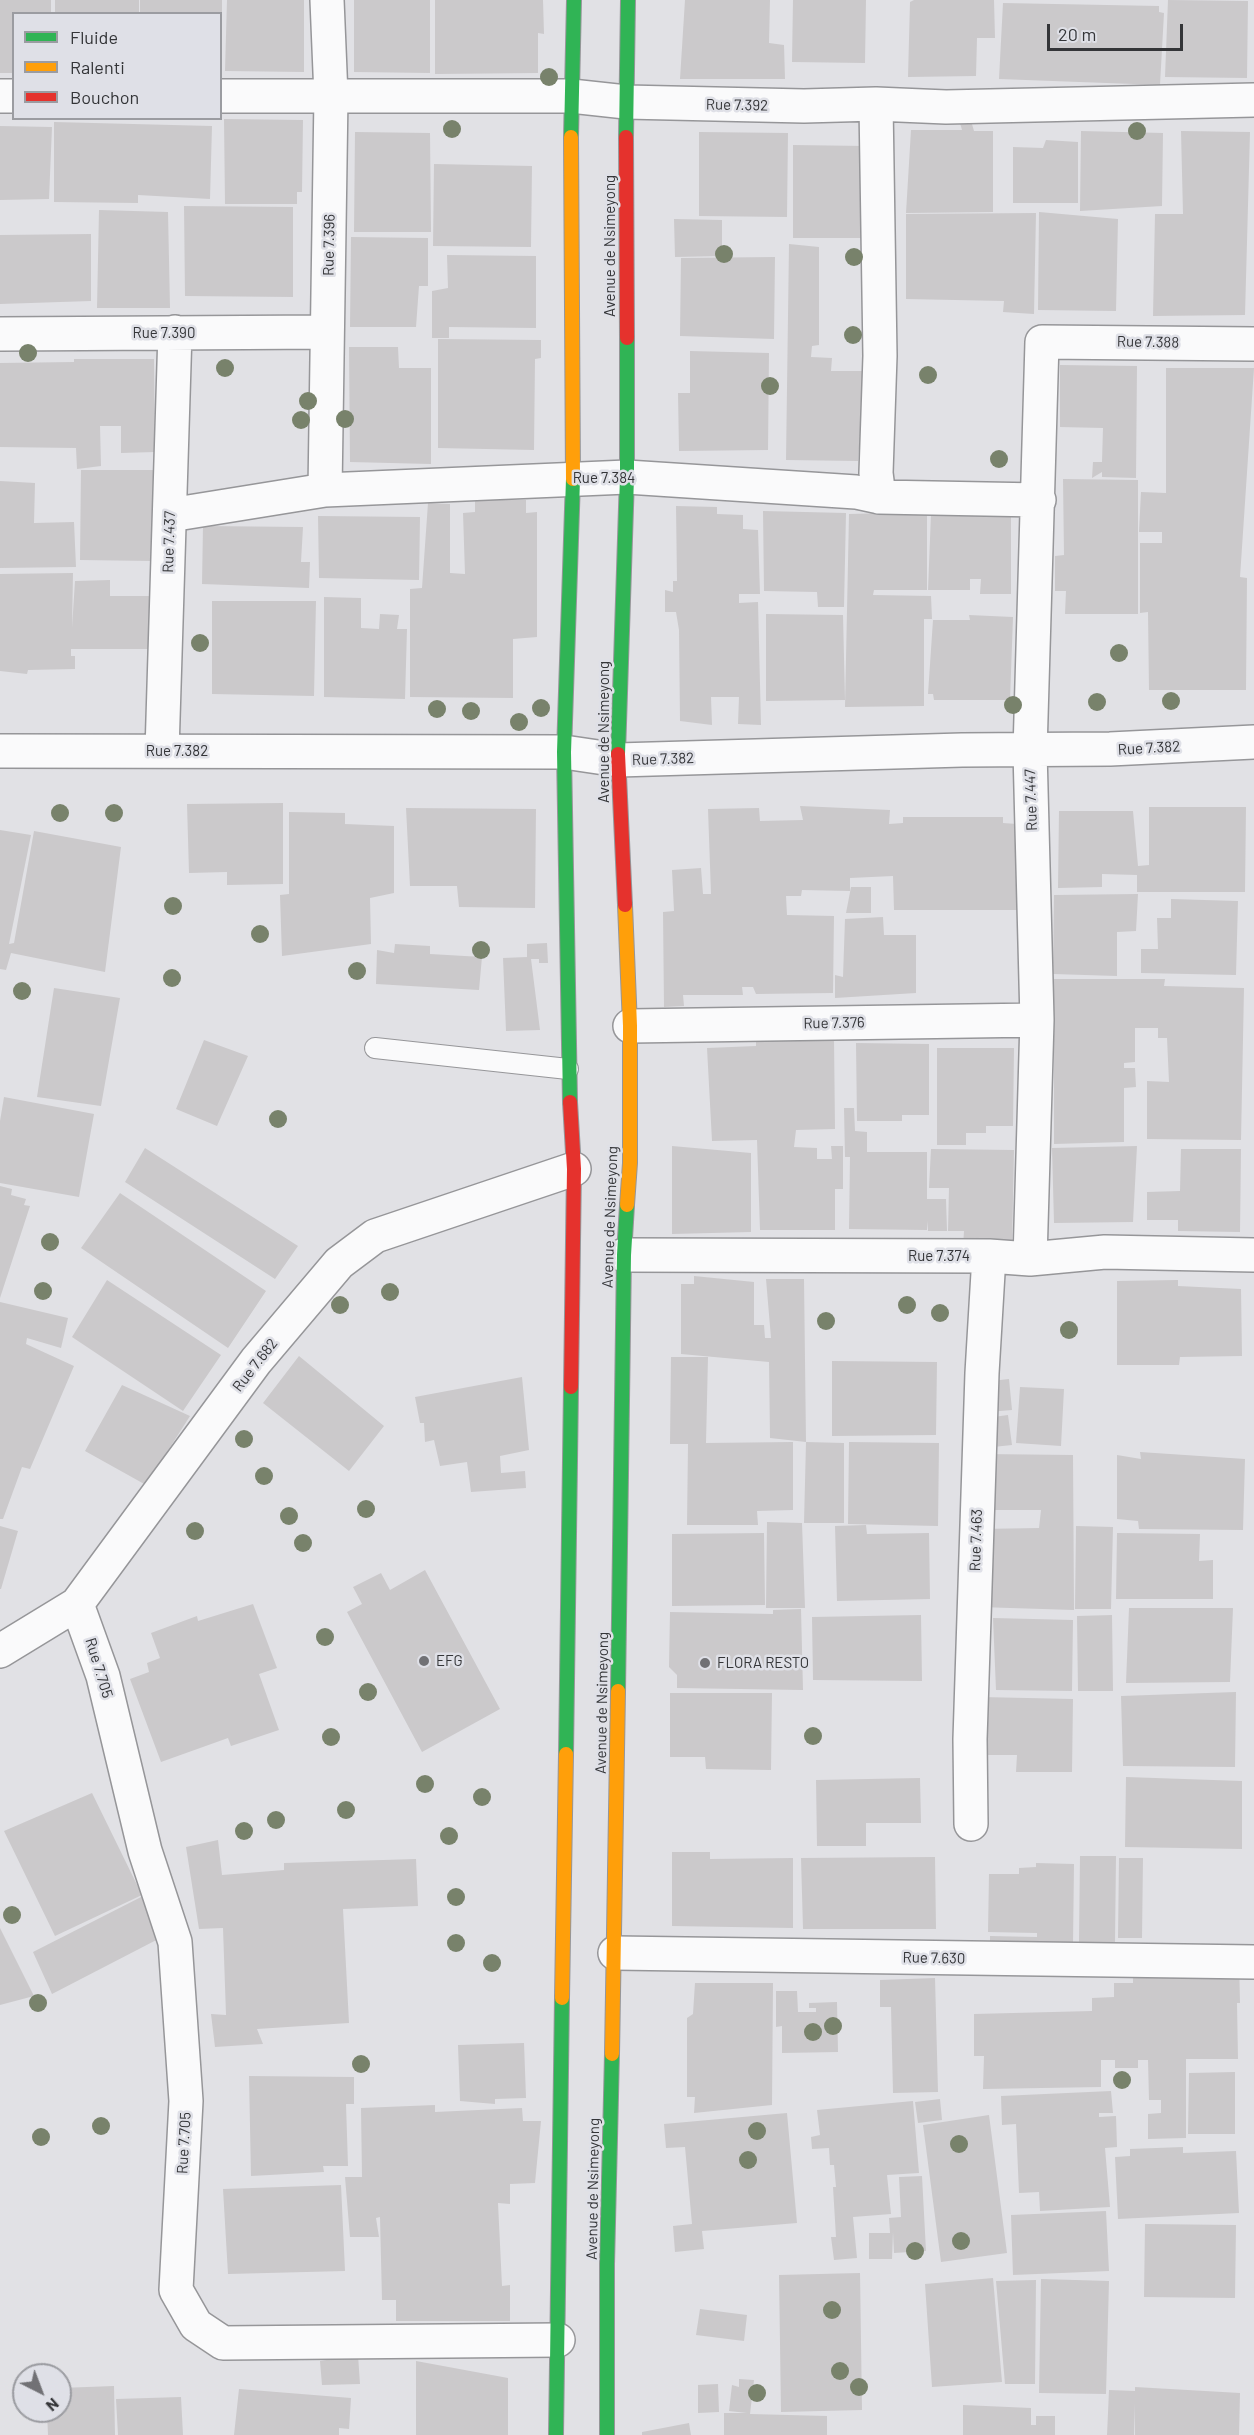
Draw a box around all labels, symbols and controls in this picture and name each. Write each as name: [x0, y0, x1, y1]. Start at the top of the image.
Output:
legend: [12, 12, 222, 120]
scale bar: [1050, 12, 1186, 50]
text: 20 m: [1058, 23, 1096, 45]
text: Fluide: [70, 26, 118, 48]
text: Ralenti: [70, 56, 125, 78]
text: Bouchon: [70, 86, 139, 108]
street label: Rue 7.392: [706, 95, 768, 115]
street label: Avenue de Nsimeyong: [601, 175, 619, 317]
street label: Rue 7.396: [319, 214, 339, 276]
street label: Rue 7.390: [133, 324, 195, 342]
street label: Rue 7.388: [1117, 332, 1179, 352]
street label: Rue 7.384: [573, 469, 635, 487]
street label: Rue 7.437: [159, 511, 179, 573]
street label: Avenue de Nsimeyong: [595, 661, 613, 803]
street label: Rue 7.382: [1117, 737, 1181, 759]
street label: Rue 7.382: [146, 742, 208, 760]
street label: Rue 7.382: [632, 749, 694, 769]
street label: Rue 7.447: [1021, 769, 1041, 831]
street label: Rue 7.376: [803, 1013, 865, 1033]
street label: Avenue de Nsimeyong: [599, 1146, 621, 1288]
street label: Rue 7.374: [908, 1247, 970, 1265]
street label: Rue 7.682: [229, 1335, 281, 1395]
street label: Rue 7.463: [966, 1508, 986, 1572]
street label: Avenue de Nsimeyong: [592, 1632, 612, 1774]
street label: Rue 7.705: [81, 1636, 117, 1700]
place label: EFG: [436, 1652, 463, 1670]
marker: EFG: [417, 1654, 431, 1668]
place label: FLORA RESTO: [717, 1654, 809, 1672]
marker: FLORA RESTO: [698, 1656, 712, 1670]
street label: Rue 7.630: [902, 1948, 966, 1968]
street label: Rue 7.705: [173, 2112, 195, 2174]
street label: Avenue de Nsimeyong: [583, 2118, 603, 2260]
north arrow: [12, 2363, 72, 2423]
text: N: [43, 2395, 63, 2416]

